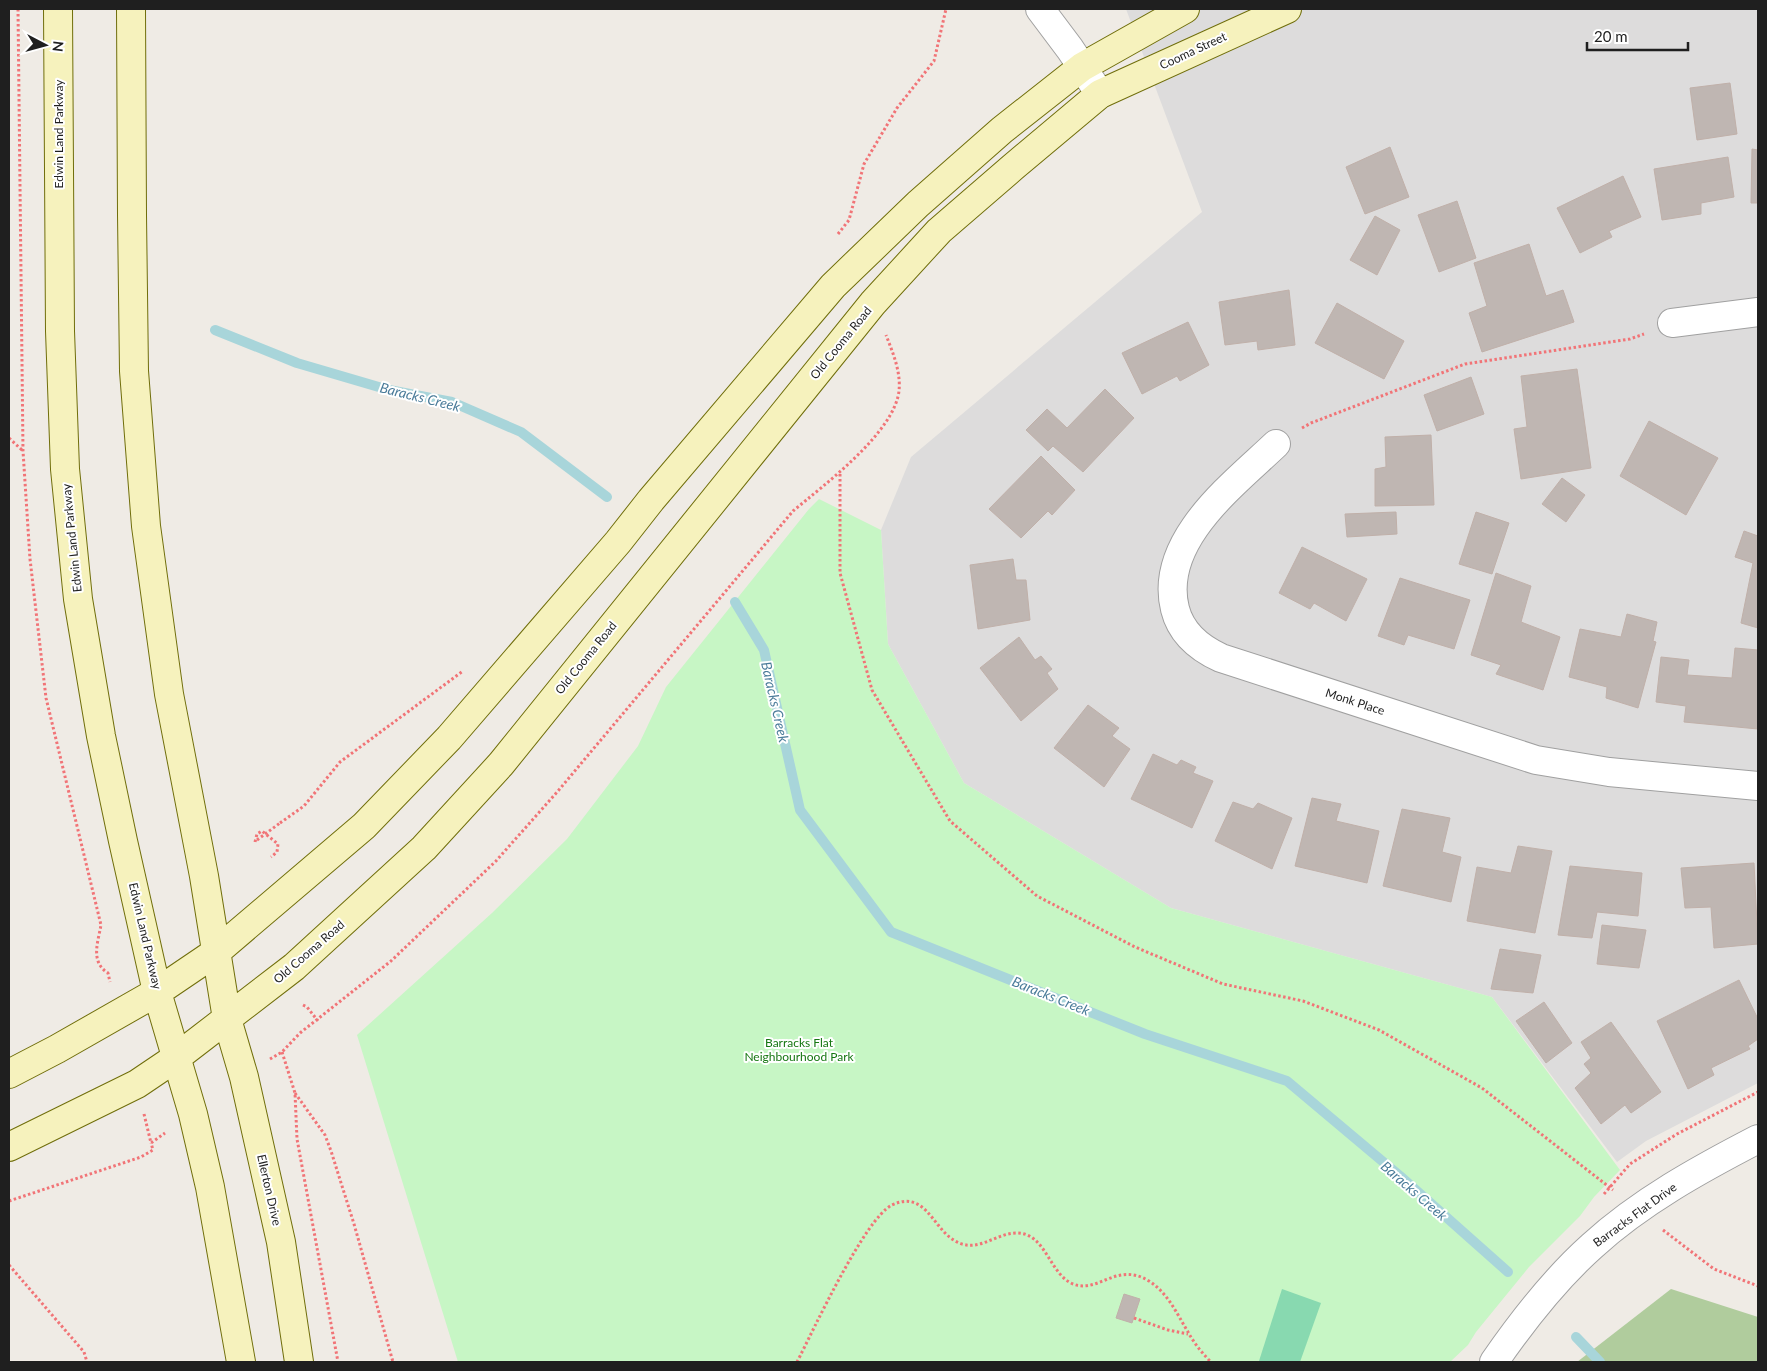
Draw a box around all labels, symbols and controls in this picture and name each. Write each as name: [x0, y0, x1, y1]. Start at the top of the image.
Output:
north arrow: [20, 20, 70, 70]
scale bar: [1587, 20, 1688, 52]
text: 20 m: [1594, 27, 1628, 45]
street label: Cooma Street: [1157, 28, 1229, 73]
text: N: [49, 40, 67, 53]
street label: Edwin Land Parkway: [51, 79, 66, 188]
street label: Old Cooma Road: [807, 303, 874, 382]
water label: Baracks Creek: [378, 378, 462, 415]
street label: Edwin Land Parkway: [58, 482, 85, 593]
street label: Old Cooma Road: [552, 618, 619, 697]
water label: Baracks Creek: [758, 660, 793, 744]
street label: Monk Place: [1324, 685, 1387, 718]
street label: Edwin Land Parkway: [126, 881, 165, 991]
street label: Old Cooma Road: [270, 917, 347, 987]
water label: Baracks Creek: [1010, 972, 1093, 1019]
park label: Barracks Flat Neighbourhood Park: [744, 1035, 855, 1064]
street label: Ellerton Drive: [254, 1153, 285, 1227]
water label: Baracks Creek: [1378, 1157, 1451, 1224]
street label: Barracks Flat Drive: [1590, 1179, 1679, 1250]

